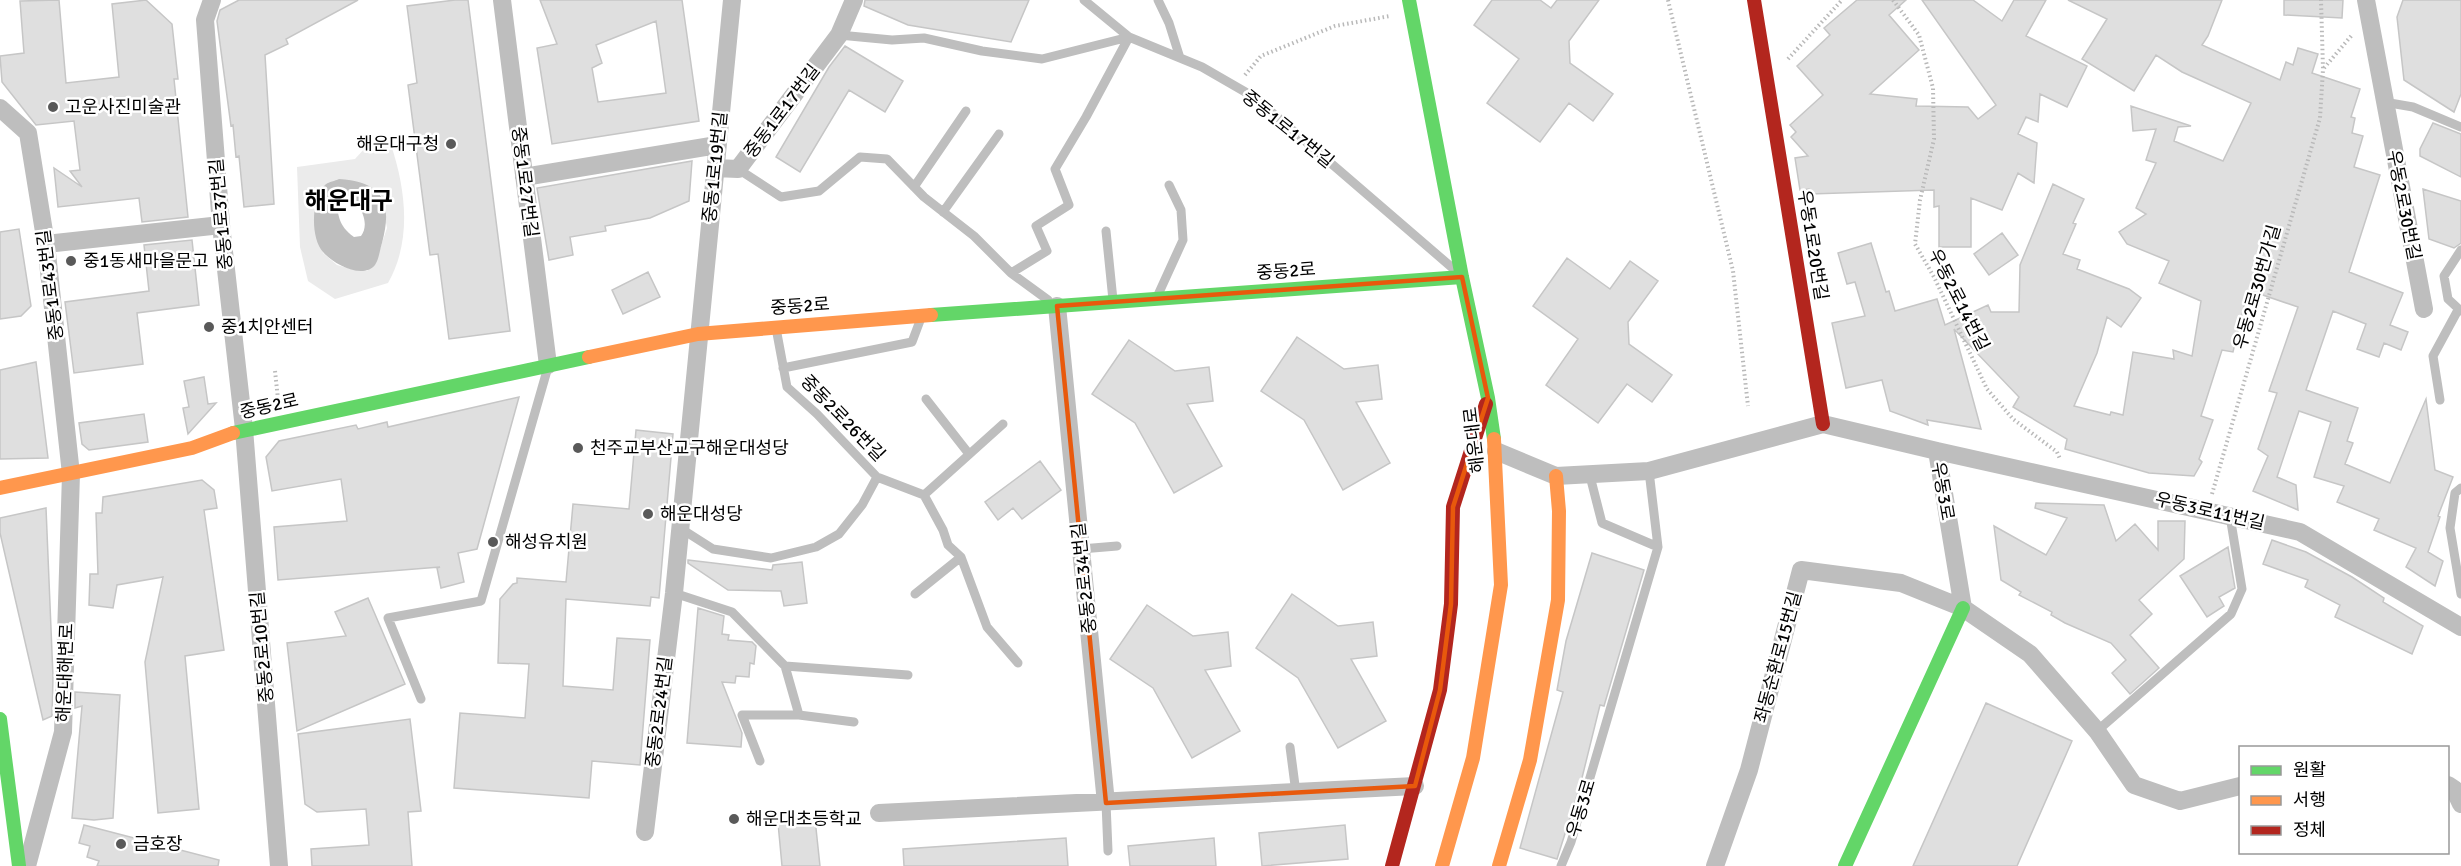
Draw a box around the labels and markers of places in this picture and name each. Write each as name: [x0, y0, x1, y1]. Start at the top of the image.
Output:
place label: 고운사진미술관: [65, 96, 181, 118]
marker: 고운사진미술관: [46, 100, 60, 114]
place label: 해운대구청: [356, 133, 439, 155]
marker: 해운대구청: [444, 137, 458, 151]
place label: 중1동새마을문고: [83, 250, 209, 272]
marker: 중1동새마을문고: [64, 254, 78, 268]
place label: 중1치안센터: [221, 316, 314, 338]
marker: 중1치안센터: [202, 320, 216, 334]
place label: 천주교부산교구해운대성당: [590, 437, 789, 459]
marker: 천주교부산교구해운대성당: [571, 441, 585, 455]
place label: 해운대성당: [660, 503, 743, 525]
marker: 해운대성당: [641, 507, 655, 521]
place label: 해성유치원: [505, 531, 588, 553]
marker: 해성유치원: [486, 535, 500, 549]
place label: 해운대초등학교: [746, 808, 862, 830]
marker: 해운대초등학교: [727, 812, 741, 826]
place label: 금호장: [133, 833, 183, 855]
marker: 금호장: [114, 837, 128, 851]

